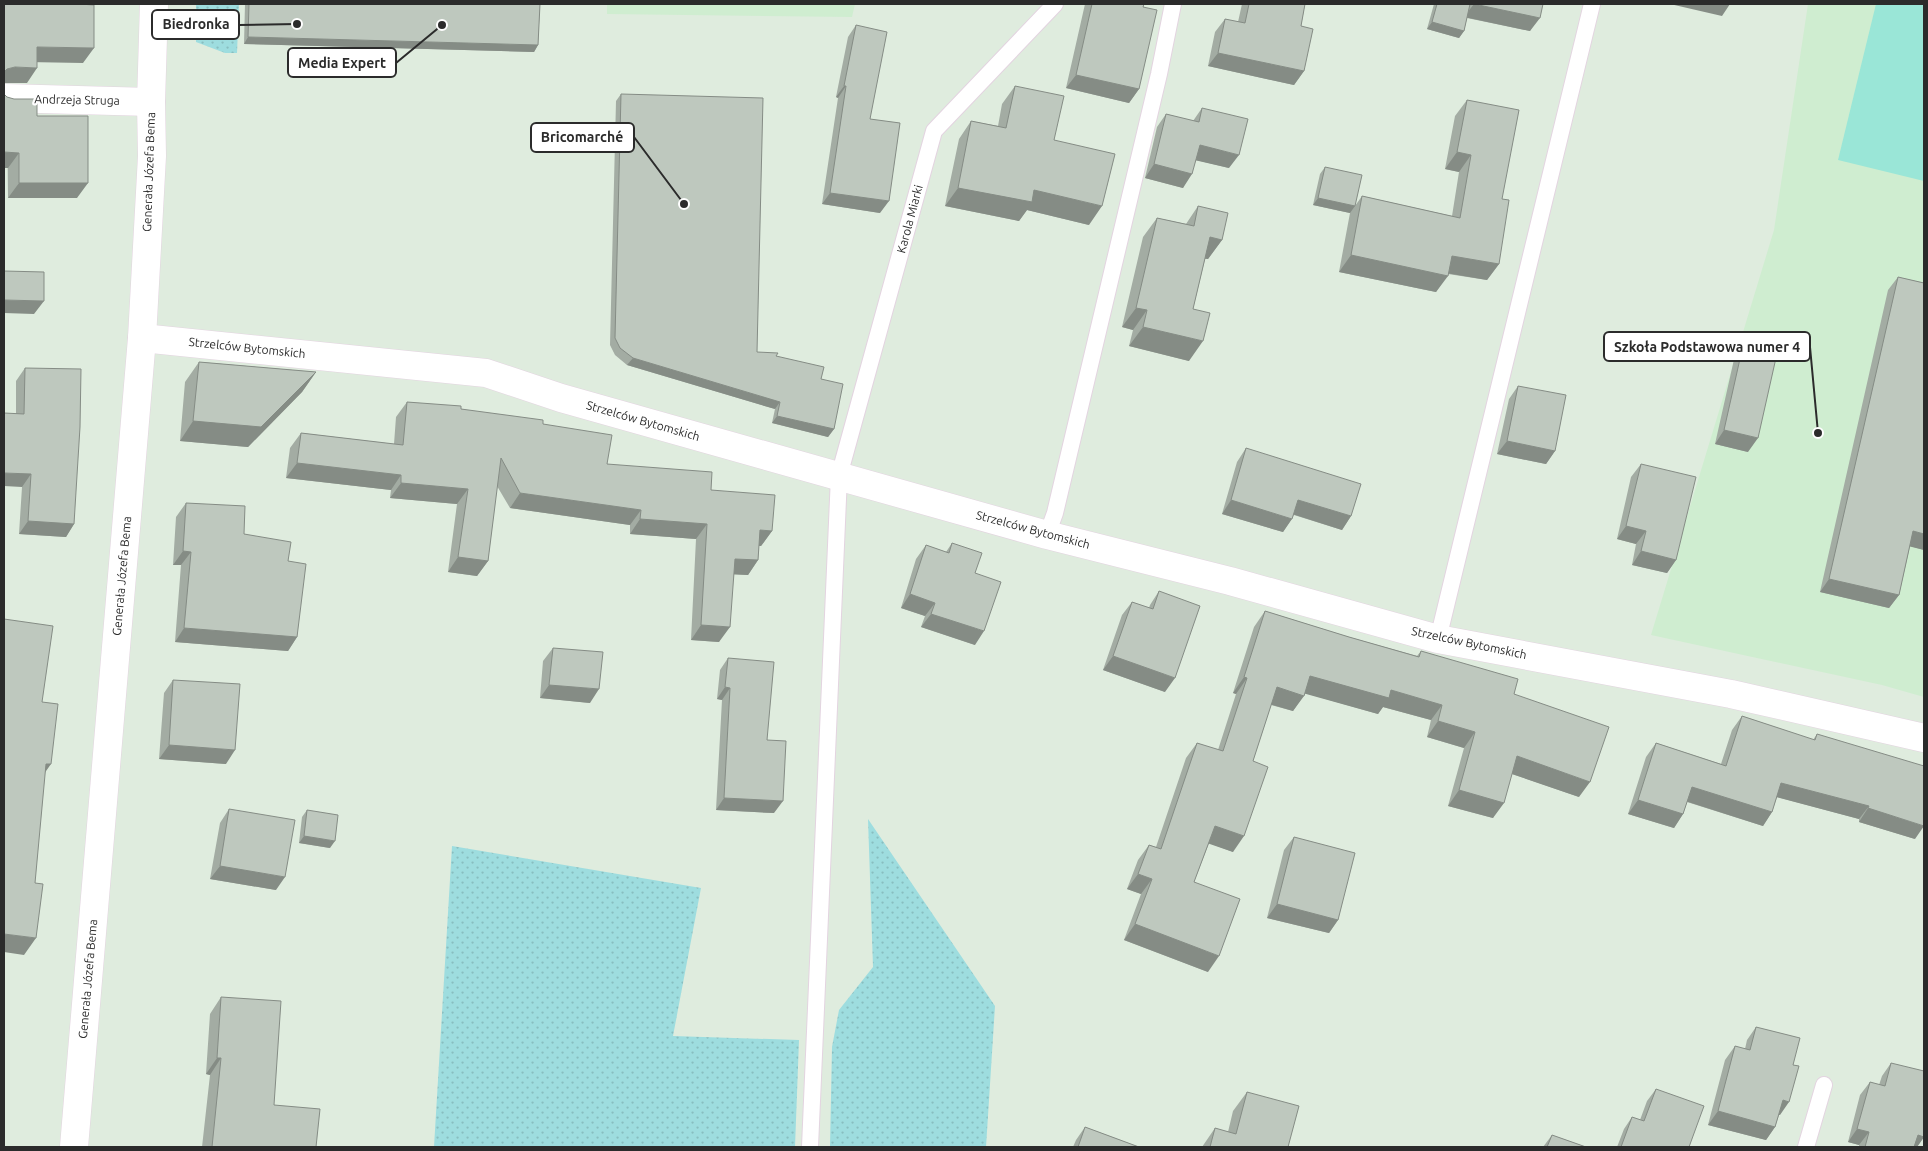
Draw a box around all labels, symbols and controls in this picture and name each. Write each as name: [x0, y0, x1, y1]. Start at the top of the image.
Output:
callout: Biedronka: [152, 10, 239, 39]
text: Biedronka: [162, 16, 230, 32]
callout: Media Expert: [288, 48, 396, 77]
text: Media Expert: [298, 55, 386, 71]
street label: Andrzeja Struga: [34, 92, 120, 107]
street label: Generała Józefa Bema: [140, 112, 157, 232]
callout: Bricomarché: [531, 123, 634, 152]
text: Bricomarché: [541, 129, 623, 145]
street label: Karola Miarki: [894, 183, 925, 254]
callout: Szkoła Podstawowa numer 4: [1604, 332, 1810, 361]
street label: Strzelców Bytomskich: [188, 335, 306, 360]
text: Szkoła Podstawowa numer 4: [1614, 339, 1800, 355]
street label: Strzelców Bytomskich: [585, 398, 701, 443]
street label: Strzelców Bytomskich: [975, 508, 1092, 551]
street label: Generała Józefa Bema: [110, 516, 133, 636]
street label: Strzelców Bytomskich: [1410, 624, 1528, 661]
street label: Generała Józefa Bema: [76, 919, 99, 1039]

